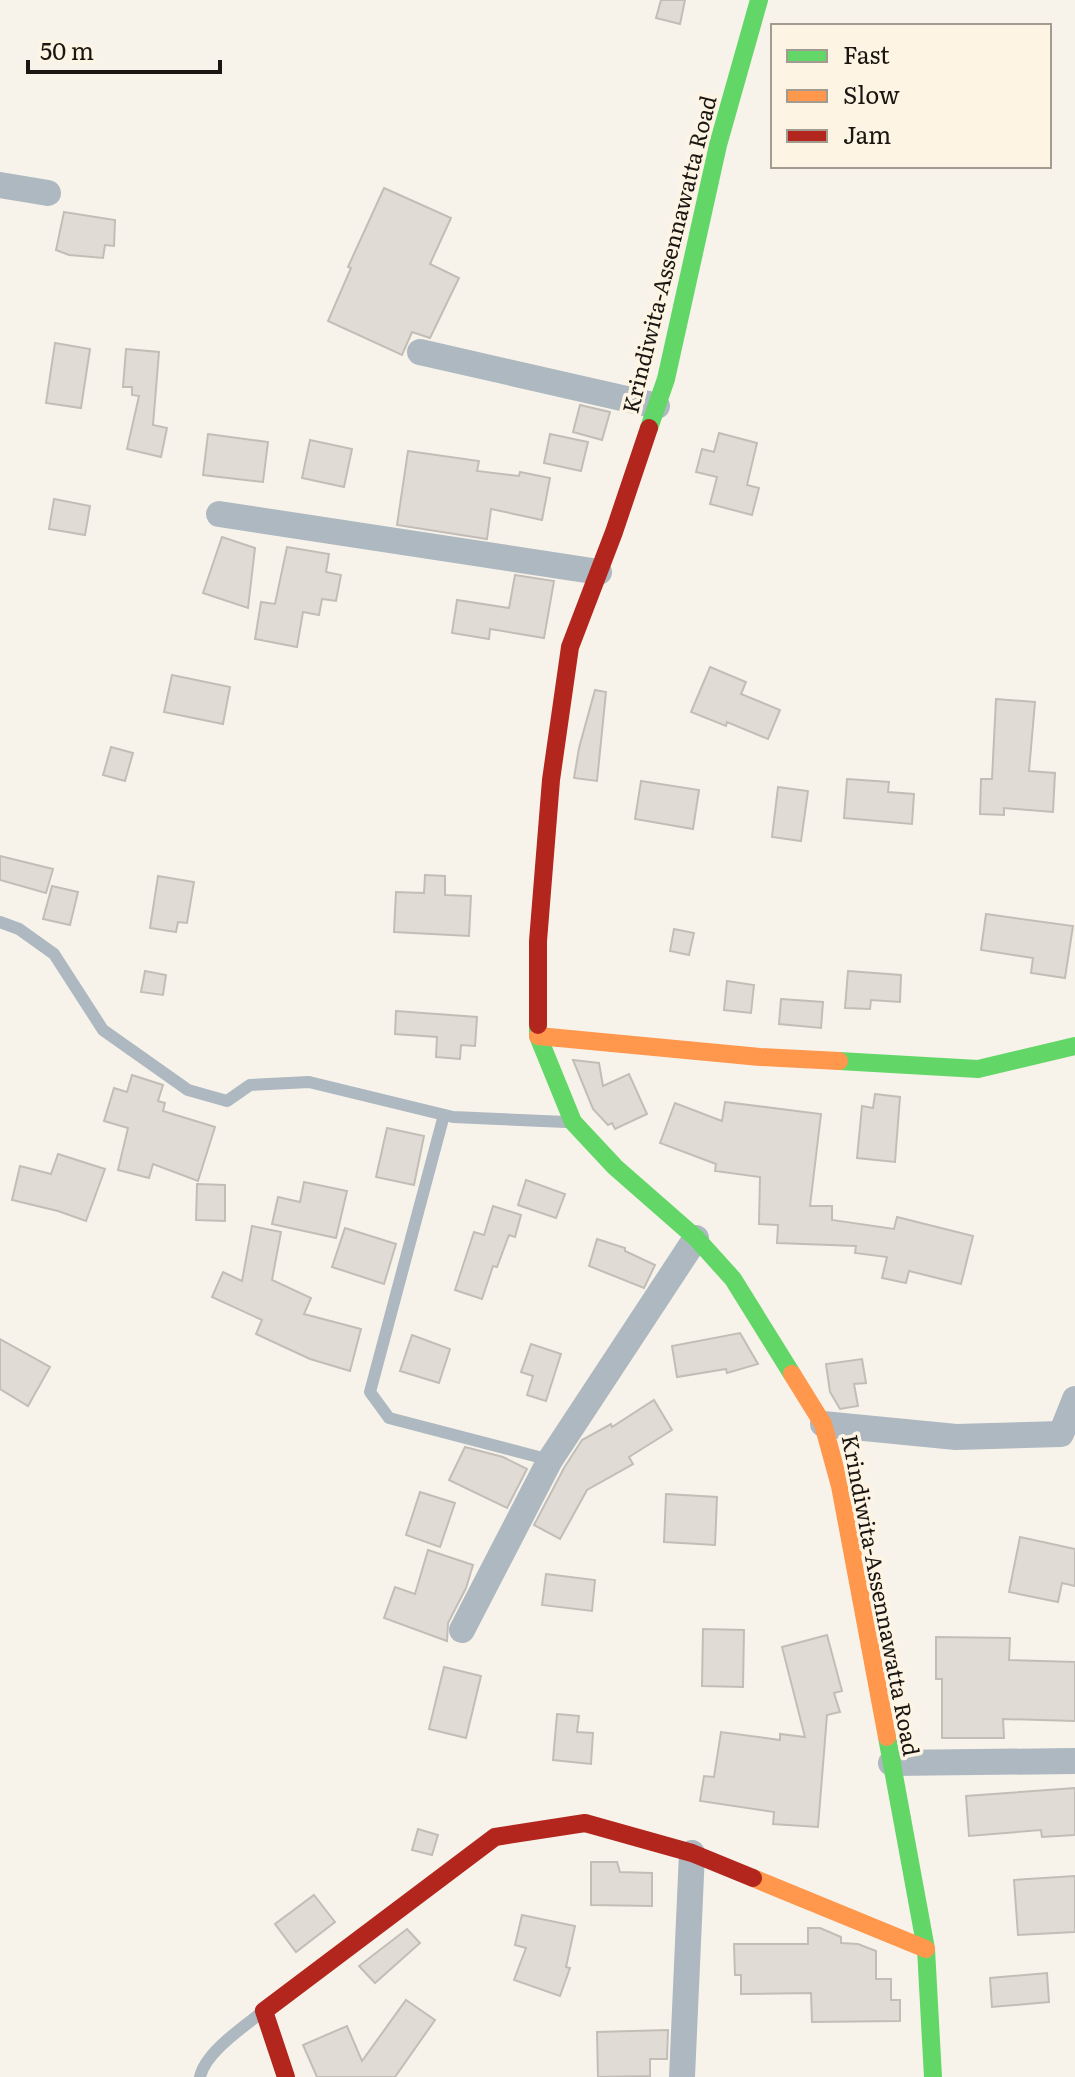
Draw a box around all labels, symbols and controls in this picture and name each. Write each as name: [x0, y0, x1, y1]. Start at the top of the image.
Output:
scale bar: [28, 24, 220, 74]
legend: [771, 24, 1051, 168]
text: 50 m: [40, 32, 94, 67]
text: Fast: [843, 36, 890, 71]
text: Slow: [843, 76, 900, 111]
street label: Krindiwita-Assennawatta Road: [612, 92, 724, 416]
text: Jam: [843, 116, 891, 151]
street label: Krindiwita-Assennawatta Road: [835, 1432, 929, 1758]

